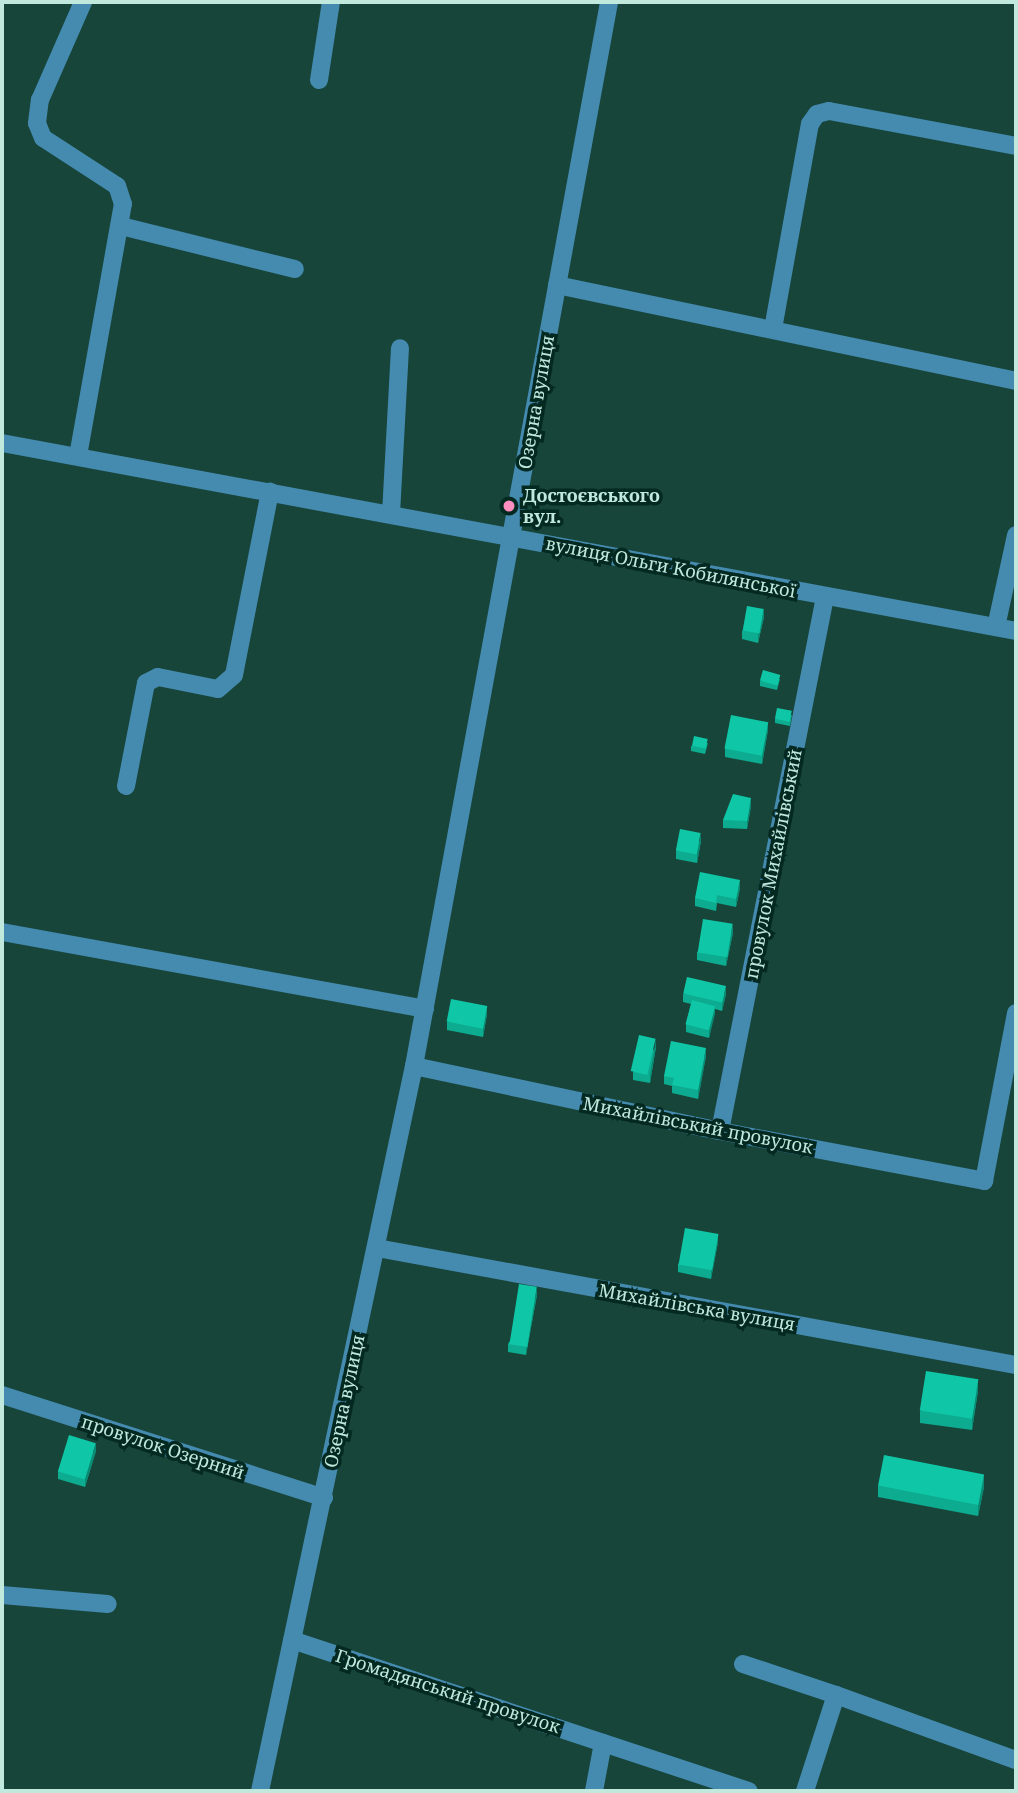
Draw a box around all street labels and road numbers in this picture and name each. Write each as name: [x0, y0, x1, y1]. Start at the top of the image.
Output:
street label: Озерна вулиця: [514, 333, 558, 471]
street label: вулиця Ольги Кобилянської: [544, 532, 798, 602]
street label: провулок Михайлівський: [740, 747, 806, 981]
street label: Михайлівський провулок: [581, 1092, 815, 1158]
street label: Михайлівська вулиця: [597, 1279, 797, 1335]
street label: Озерна вулиця: [319, 1332, 369, 1470]
street label: провулок Озерний: [79, 1410, 247, 1484]
street label: Громадянський провулок: [333, 1644, 563, 1738]

